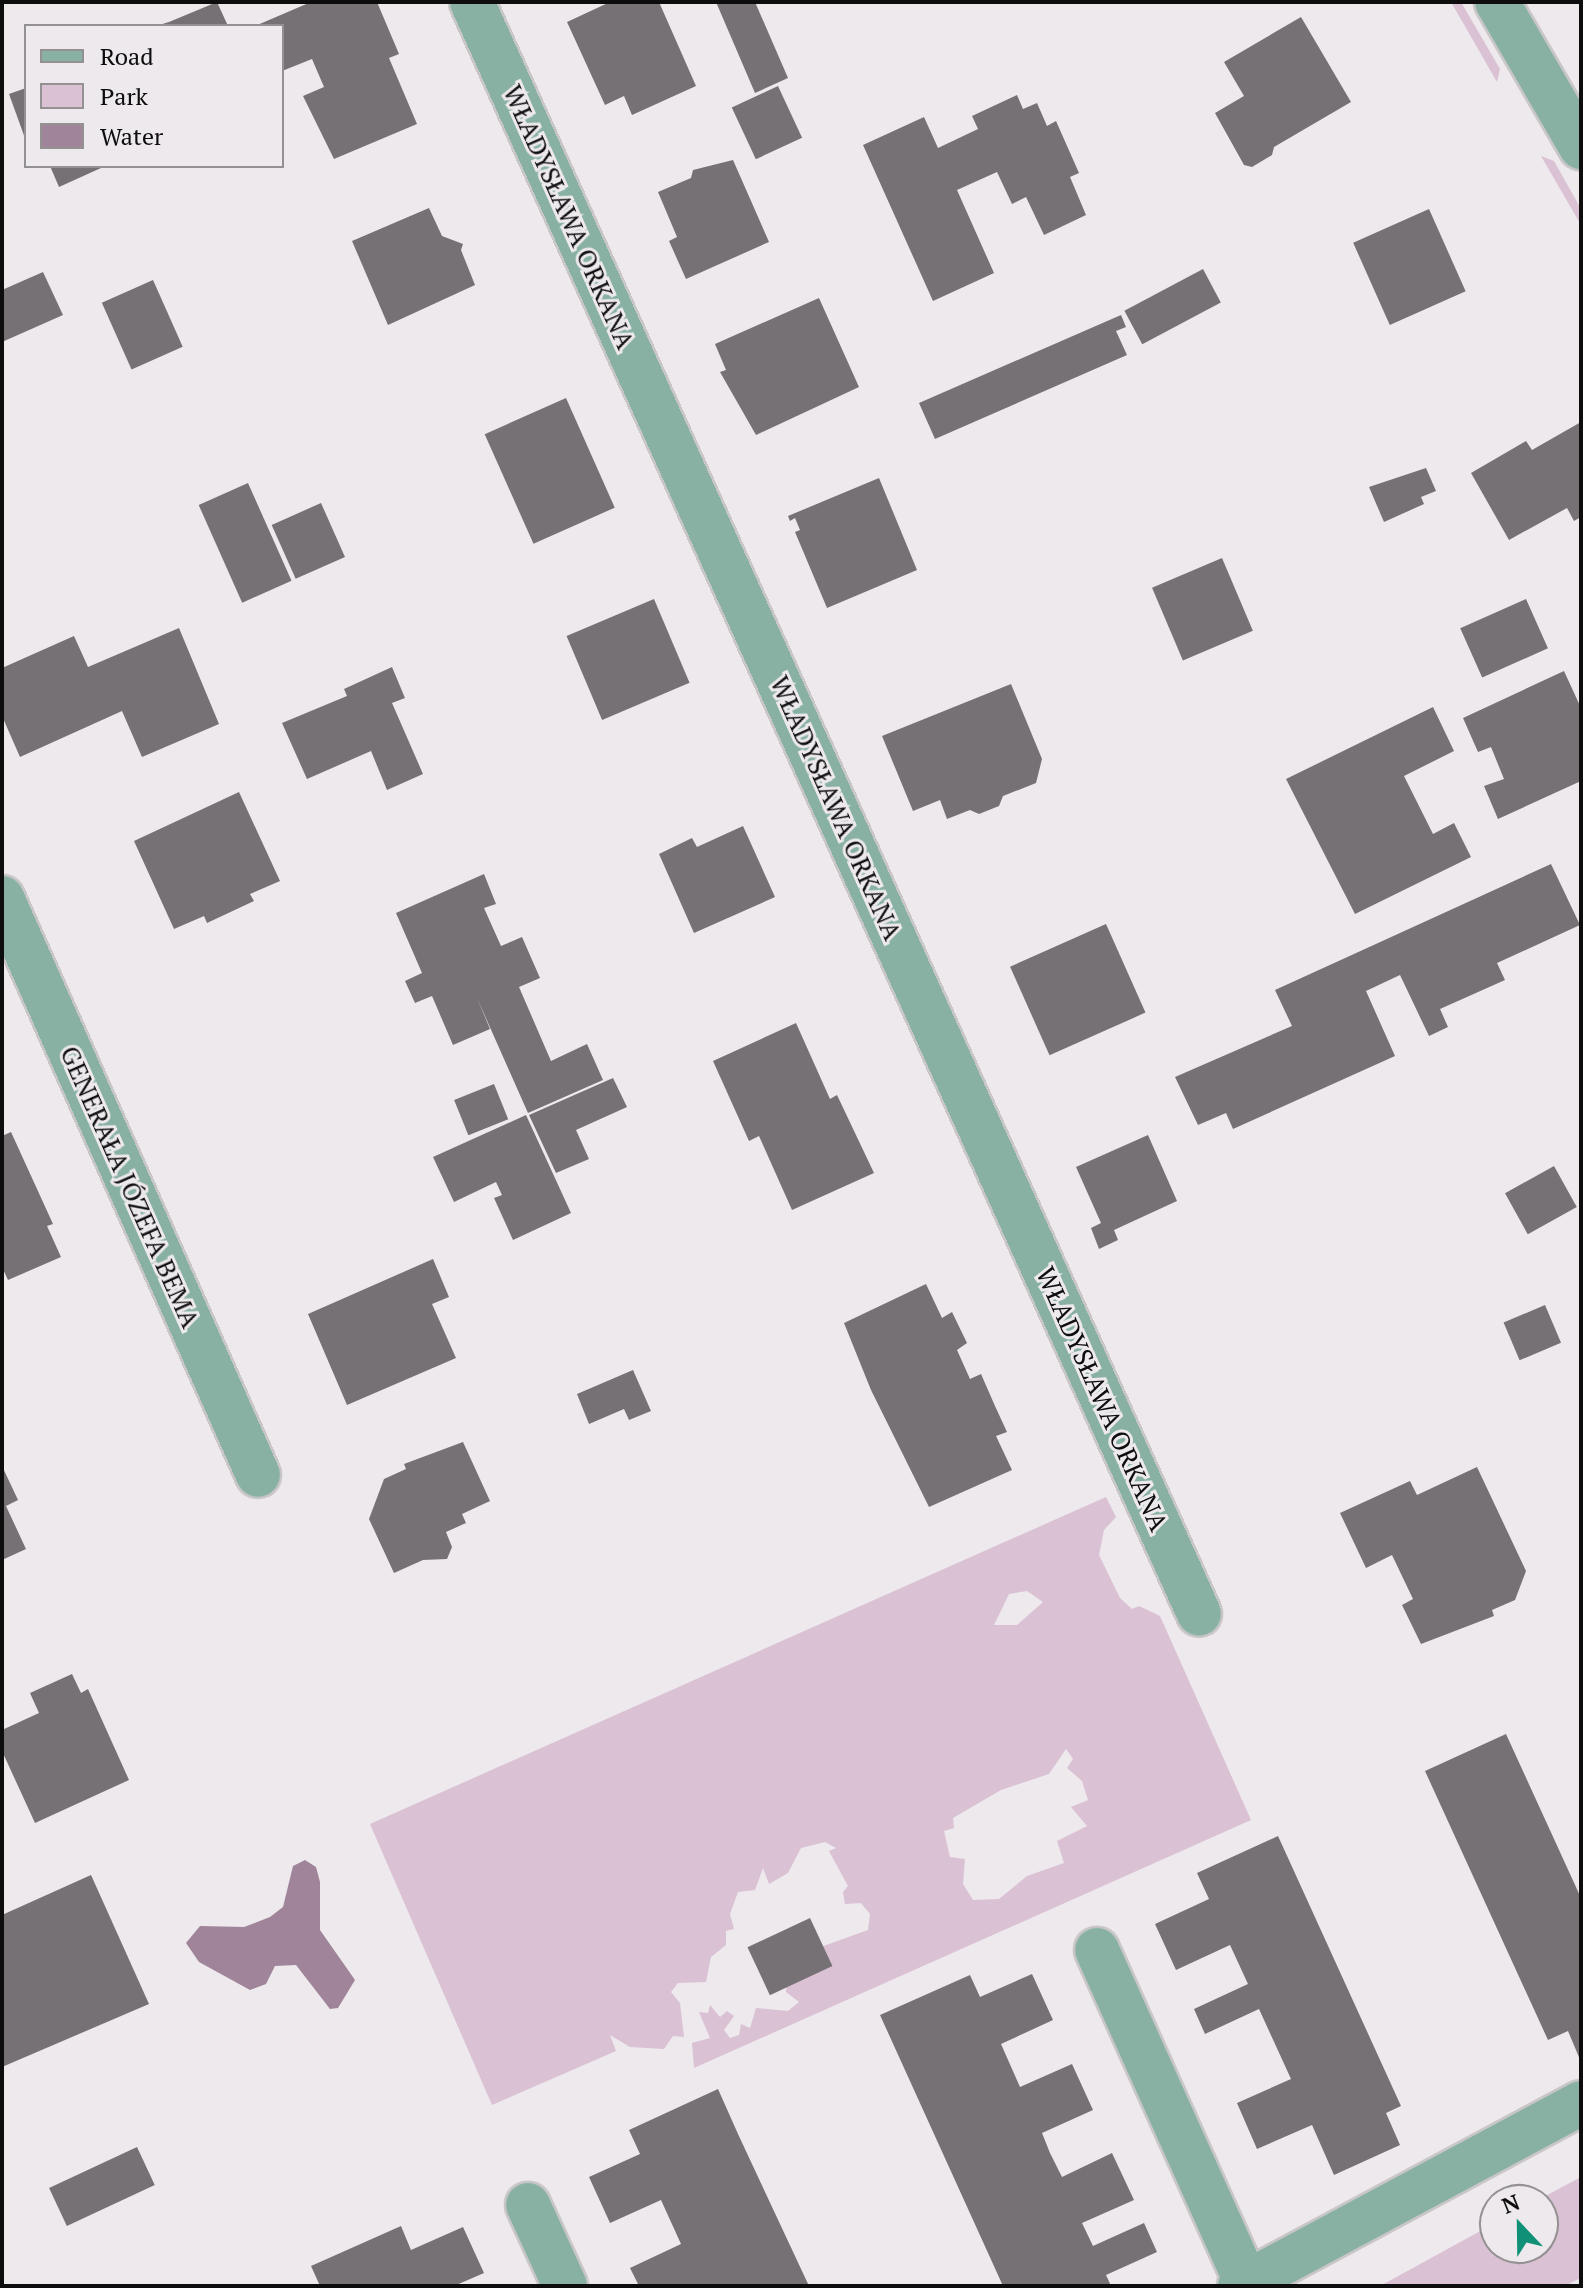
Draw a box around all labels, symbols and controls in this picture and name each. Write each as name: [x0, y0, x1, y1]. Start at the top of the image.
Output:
legend: [24, 24, 284, 168]
text: Road: [100, 40, 154, 72]
text: Park: [100, 80, 148, 112]
street label: WŁADYSŁAWA ORKANA: [496, 80, 642, 354]
text: Water: [100, 120, 163, 152]
street label: WŁADYSŁAWA ORKANA: [763, 671, 909, 945]
street label: GENERAŁA JÓZEFA BEMA: [54, 1041, 206, 1333]
street label: WŁADYSŁAWA ORKANA: [1029, 1262, 1175, 1536]
north arrow: [1479, 2184, 1559, 2264]
text: N: [1497, 2187, 1524, 2220]

